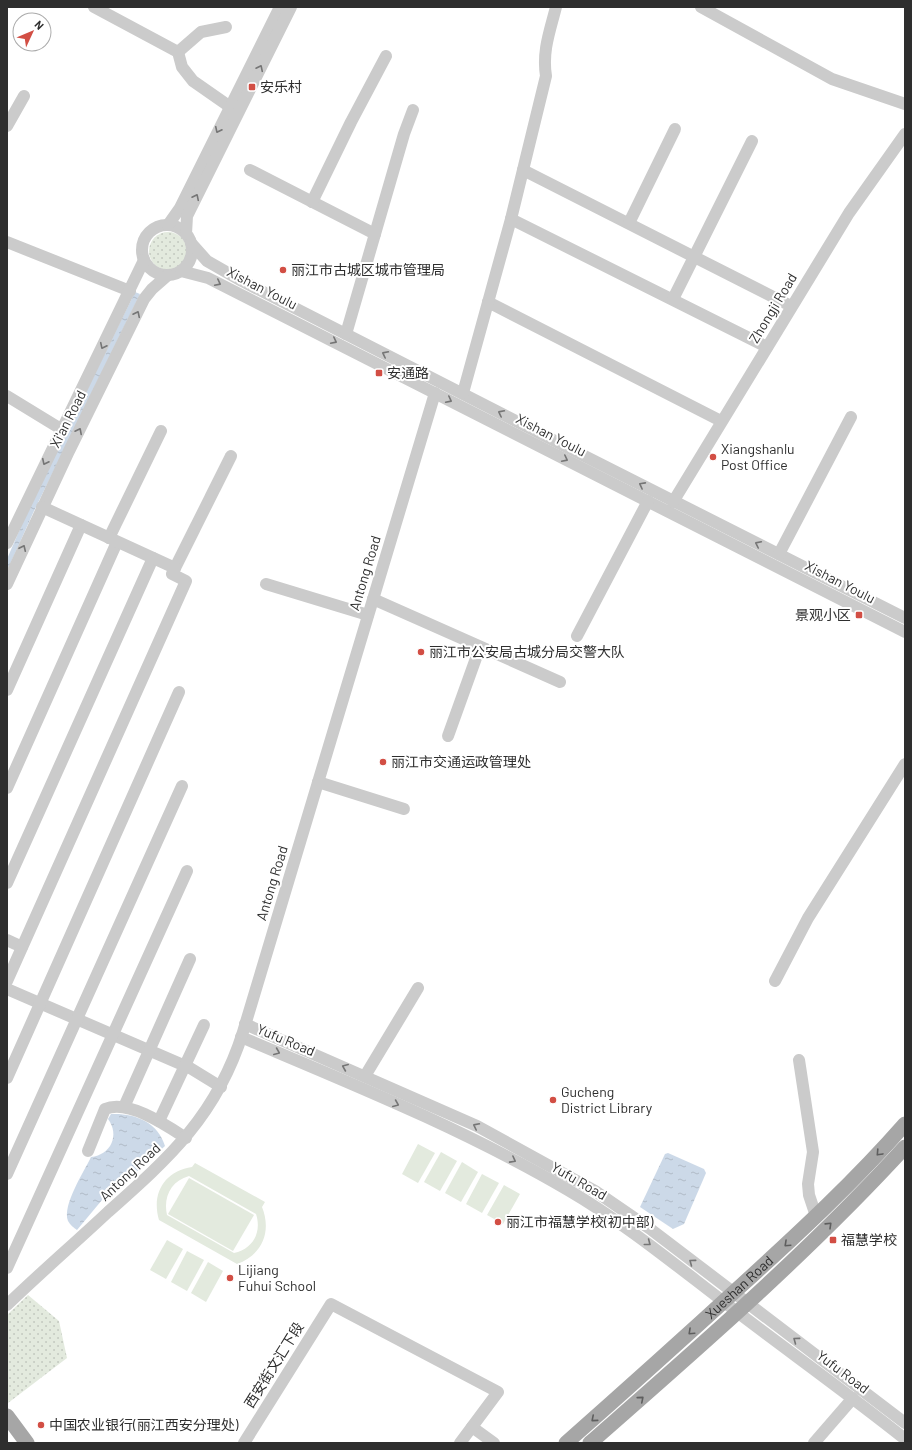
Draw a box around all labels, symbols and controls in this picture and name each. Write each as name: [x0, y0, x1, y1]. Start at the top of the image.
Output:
north arrow: [12, 12, 52, 52]
text: N: [32, 18, 47, 32]
one-way arrow: [256, 65, 263, 73]
place label: 安乐村: [260, 78, 302, 95]
marker: 安乐村: [247, 82, 257, 92]
one-way arrow: [216, 125, 223, 133]
one-way arrow: [191, 194, 199, 202]
place label: 丽江市古城区城市管理局: [291, 261, 445, 278]
street label: Xishan Youlu: [224, 263, 300, 313]
marker: 丽江市古城区城市管理局: [278, 265, 288, 275]
street label: Zhongji Road: [745, 270, 800, 346]
one-way arrow: [213, 278, 221, 286]
one-way arrow: [132, 311, 140, 319]
one-way arrow: [329, 337, 337, 344]
one-way arrow: [100, 341, 108, 349]
one-way arrow: [382, 351, 390, 359]
place label: 安通路: [387, 364, 429, 381]
marker: 安通路: [374, 368, 384, 378]
street label: Xi'an Road: [46, 387, 89, 450]
one-way arrow: [445, 395, 453, 403]
one-way arrow: [498, 410, 506, 418]
street label: Xishan Youlu: [513, 410, 589, 460]
one-way arrow: [74, 427, 82, 435]
place label: Xiangshanlu Post Office: [721, 440, 795, 473]
marker: Xiangshanlu Post Office: [708, 452, 718, 462]
one-way arrow: [561, 454, 569, 462]
one-way arrow: [42, 458, 50, 465]
one-way arrow: [639, 483, 646, 490]
street label: Antong Road: [345, 533, 384, 612]
one-way arrow: [755, 541, 762, 549]
one-way arrow: [18, 545, 26, 552]
street label: Xishan Youlu: [802, 557, 878, 607]
place label: 景观小区: [795, 606, 851, 623]
marker: 景观小区: [854, 610, 864, 620]
place label: 丽江市公安局古城分局交警大队: [429, 643, 625, 660]
marker: 丽江市公安局古城分局交警大队: [416, 647, 426, 657]
place label: 丽江市交通运政管理处: [391, 753, 531, 770]
marker: 丽江市交通运政管理处: [378, 757, 388, 767]
street label: Antong Road: [252, 843, 291, 922]
street label: Yufu Road: [255, 1020, 318, 1059]
one-way arrow: [273, 1047, 281, 1055]
one-way arrow: [341, 1064, 349, 1072]
place label: Gucheng District Library: [561, 1083, 653, 1116]
marker: Gucheng District Library: [548, 1095, 558, 1105]
one-way arrow: [392, 1099, 400, 1107]
one-way arrow: [473, 1123, 481, 1131]
street label: Antong Road: [96, 1139, 164, 1204]
one-way arrow: [877, 1148, 884, 1155]
one-way arrow: [509, 1156, 517, 1163]
street label: Yufu Road: [548, 1158, 610, 1203]
place label: 丽江市福慧学校(初中部): [506, 1213, 654, 1230]
marker: 丽江市福慧学校(初中部): [493, 1217, 503, 1227]
one-way arrow: [824, 1222, 832, 1230]
place label: 福慧学校: [841, 1231, 897, 1248]
marker: 福慧学校: [828, 1235, 838, 1245]
one-way arrow: [643, 1239, 650, 1246]
one-way arrow: [784, 1239, 792, 1247]
street label: Xueshan Road: [701, 1252, 776, 1322]
one-way arrow: [690, 1259, 697, 1266]
place label: Lijiang Fuhui School: [238, 1261, 316, 1294]
marker: Lijiang Fuhui School: [225, 1273, 235, 1283]
street label: 西安街文汇下段: [240, 1319, 307, 1411]
one-way arrow: [688, 1327, 696, 1335]
one-way arrow: [793, 1338, 800, 1345]
street label: Yufu Road: [814, 1346, 873, 1397]
one-way arrow: [636, 1396, 643, 1403]
one-way arrow: [591, 1414, 599, 1421]
place label: 中国农业银行(丽江西安分理处): [49, 1416, 239, 1433]
marker: 中国农业银行(丽江西安分理处): [36, 1420, 46, 1430]

